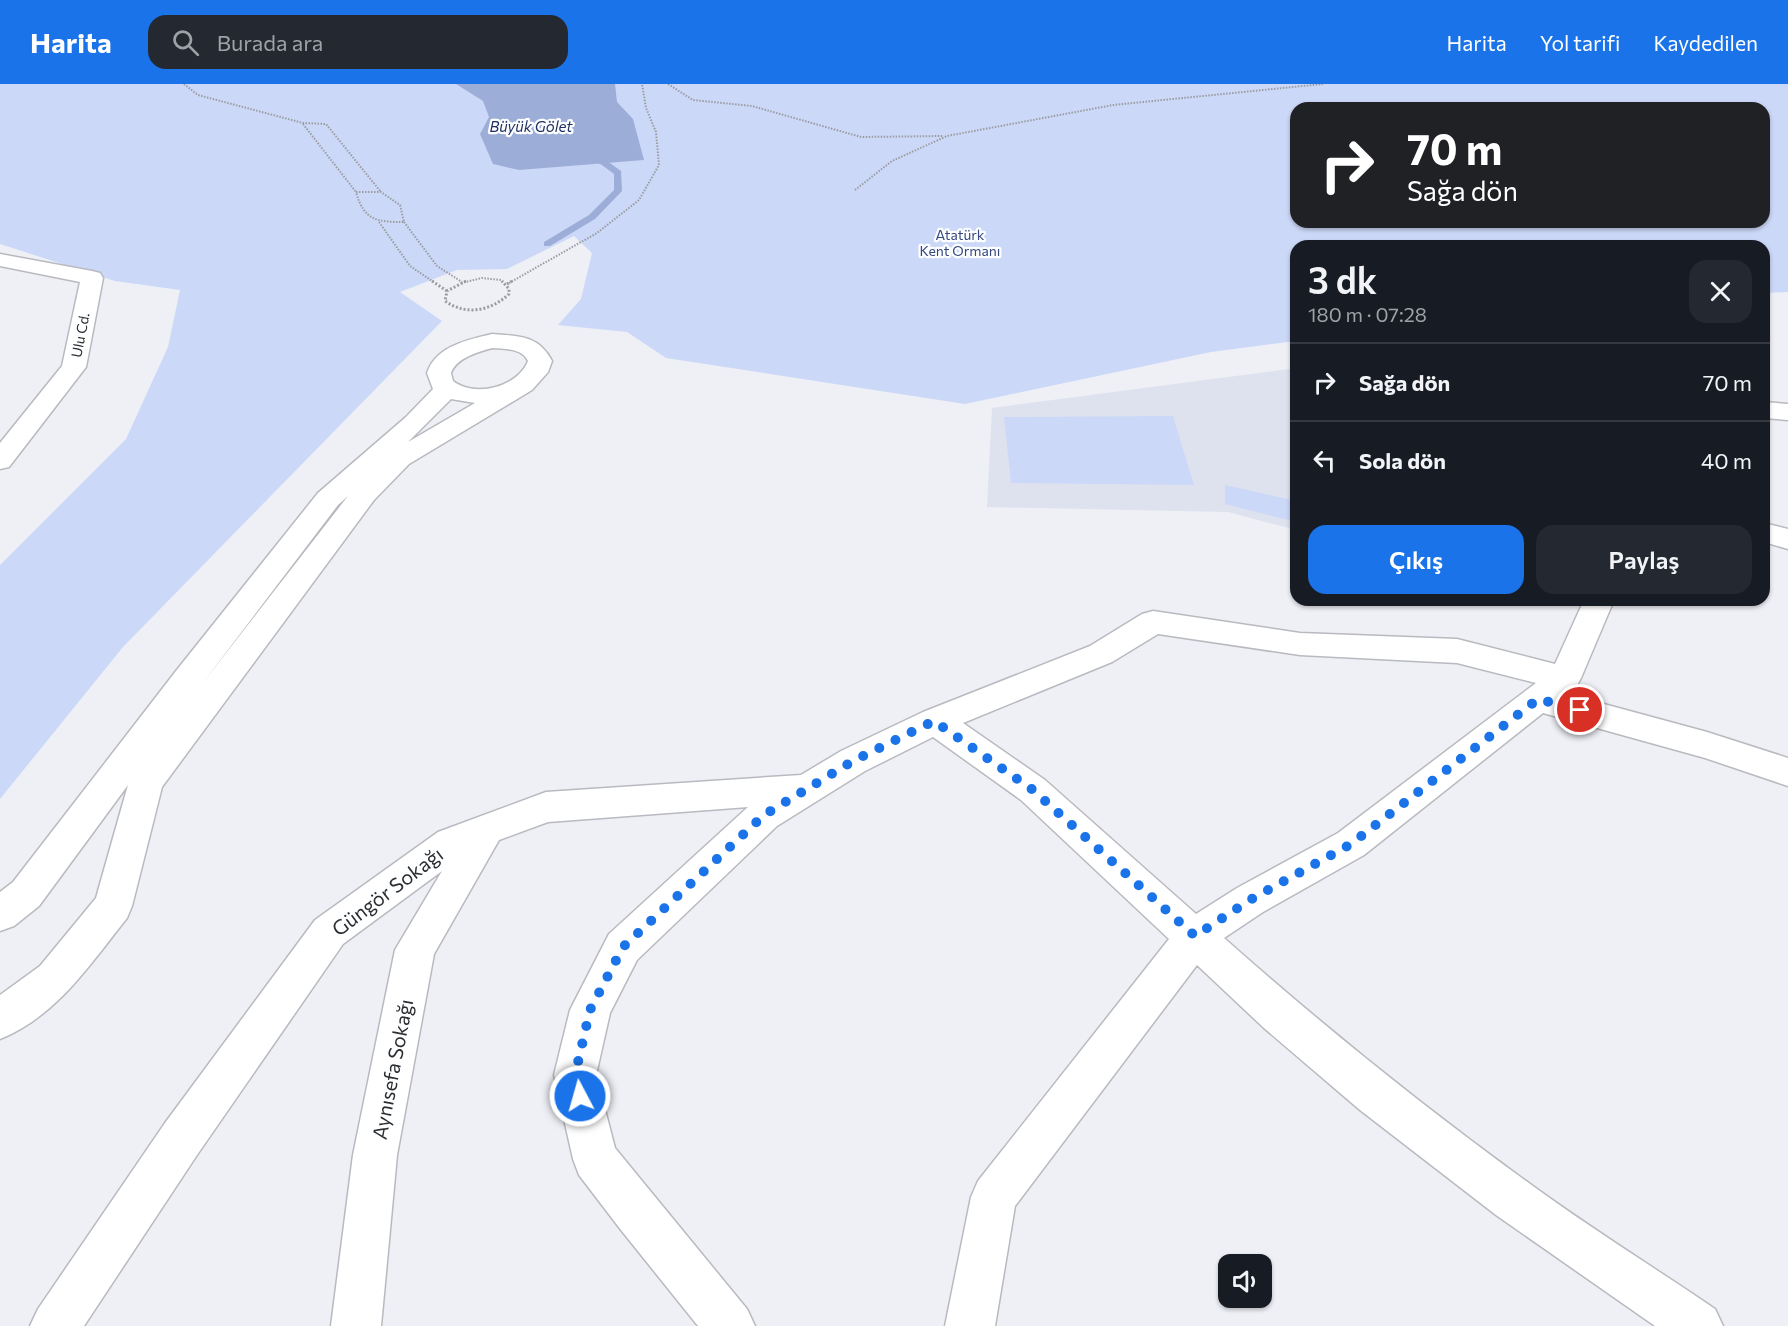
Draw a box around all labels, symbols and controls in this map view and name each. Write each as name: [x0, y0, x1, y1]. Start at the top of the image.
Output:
search box: [148, 15, 568, 69]
text: Harita: [30, 25, 112, 59]
icon: search: [169, 26, 202, 59]
text: Burada ara: [217, 29, 323, 56]
text: Harita: [1447, 30, 1507, 55]
text: Yol tarifi: [1540, 30, 1620, 55]
text: Kaydedilen: [1653, 30, 1758, 55]
water label: Büyük Gölet: [490, 117, 573, 135]
text: 70 m: [1407, 122, 1502, 174]
icon: right: [1308, 126, 1386, 204]
text: Sağa dön: [1407, 174, 1518, 207]
park label: Atatürk Kent Ormanı: [920, 226, 1000, 259]
text: 3 dk: [1308, 257, 1377, 301]
button: close: [1689, 260, 1752, 323]
text: 180 m · 07:28: [1308, 302, 1427, 326]
street label: Ulu Cd.: [67, 311, 93, 359]
icon: right: [1308, 366, 1341, 399]
text: Sağa dön: [1359, 369, 1450, 396]
text: 70 m: [1703, 369, 1752, 396]
icon: left: [1308, 444, 1341, 477]
text: Sola dön: [1359, 447, 1446, 474]
text: 40 m: [1701, 447, 1752, 474]
button: Çıkış: [1308, 525, 1524, 594]
button: Paylaş: [1536, 525, 1752, 594]
pin: [1554, 684, 1605, 735]
icon: arrive: [1563, 693, 1596, 726]
street label: Güngör Sokağı: [327, 841, 447, 941]
street label: Aynısefa Sokağı: [367, 997, 417, 1141]
position arrow: [548, 1064, 612, 1128]
map controls: [1218, 1254, 1272, 1308]
button: sound: [1218, 1254, 1272, 1308]

